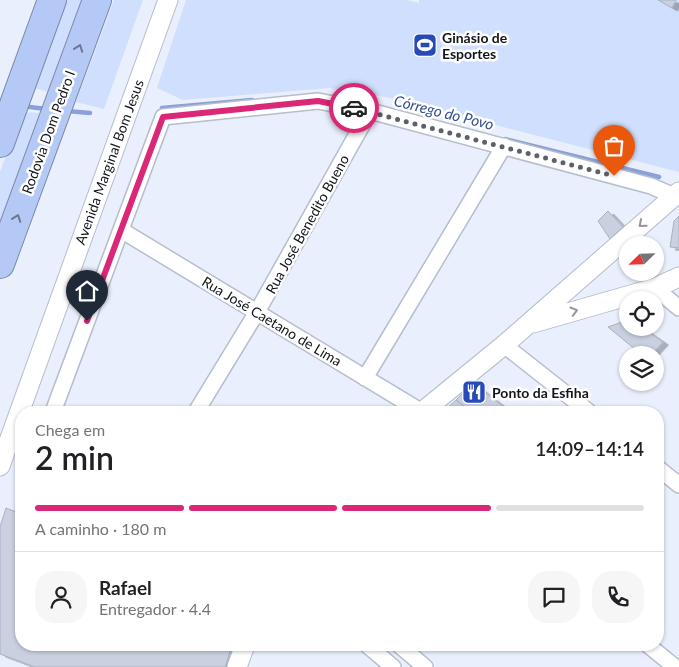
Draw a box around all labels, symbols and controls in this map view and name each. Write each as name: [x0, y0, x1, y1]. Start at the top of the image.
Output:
place label: Ginásio de Esportes: [442, 29, 508, 62]
sports icon: Ginásio de Esportes: [412, 32, 438, 58]
one-way arrow: [73, 45, 83, 53]
street label: Rodovia Dom Pedro I: [18, 68, 78, 196]
street label: Avenida Marginal Bom Jesus: [71, 77, 147, 247]
courier: [329, 83, 379, 133]
water label: Córrego do Povo: [392, 91, 496, 133]
icon: car: [340, 94, 368, 122]
pin: [593, 125, 635, 176]
icon: bag: [600, 132, 628, 160]
street label: Rua José Benedito Bueno: [262, 152, 352, 296]
one-way arrow: [11, 215, 21, 223]
one-way arrow: [639, 218, 648, 227]
north arrow: [619, 236, 664, 281]
map controls: [619, 236, 664, 391]
pin: [66, 270, 108, 321]
street label: Rua José Caetano de Lima: [199, 273, 345, 369]
icon: home: [73, 277, 101, 305]
button: locate: [619, 291, 664, 336]
one-way arrow: [570, 307, 578, 317]
button: layers: [619, 346, 664, 391]
restaurant icon: Ponto da Esfiha: [461, 379, 487, 405]
place label: Ponto da Esfiha: [492, 384, 589, 401]
text: Chega em: [35, 420, 105, 439]
text: 14:09–14:14: [535, 437, 644, 460]
text: 2 min: [35, 438, 114, 477]
text: A caminho · 180 m: [35, 519, 166, 538]
button: person: [35, 571, 87, 623]
button: chat: [528, 571, 580, 623]
button: phone: [592, 571, 644, 623]
text: Rafael: [99, 576, 152, 599]
text: Entregador · 4.4: [99, 599, 211, 618]

